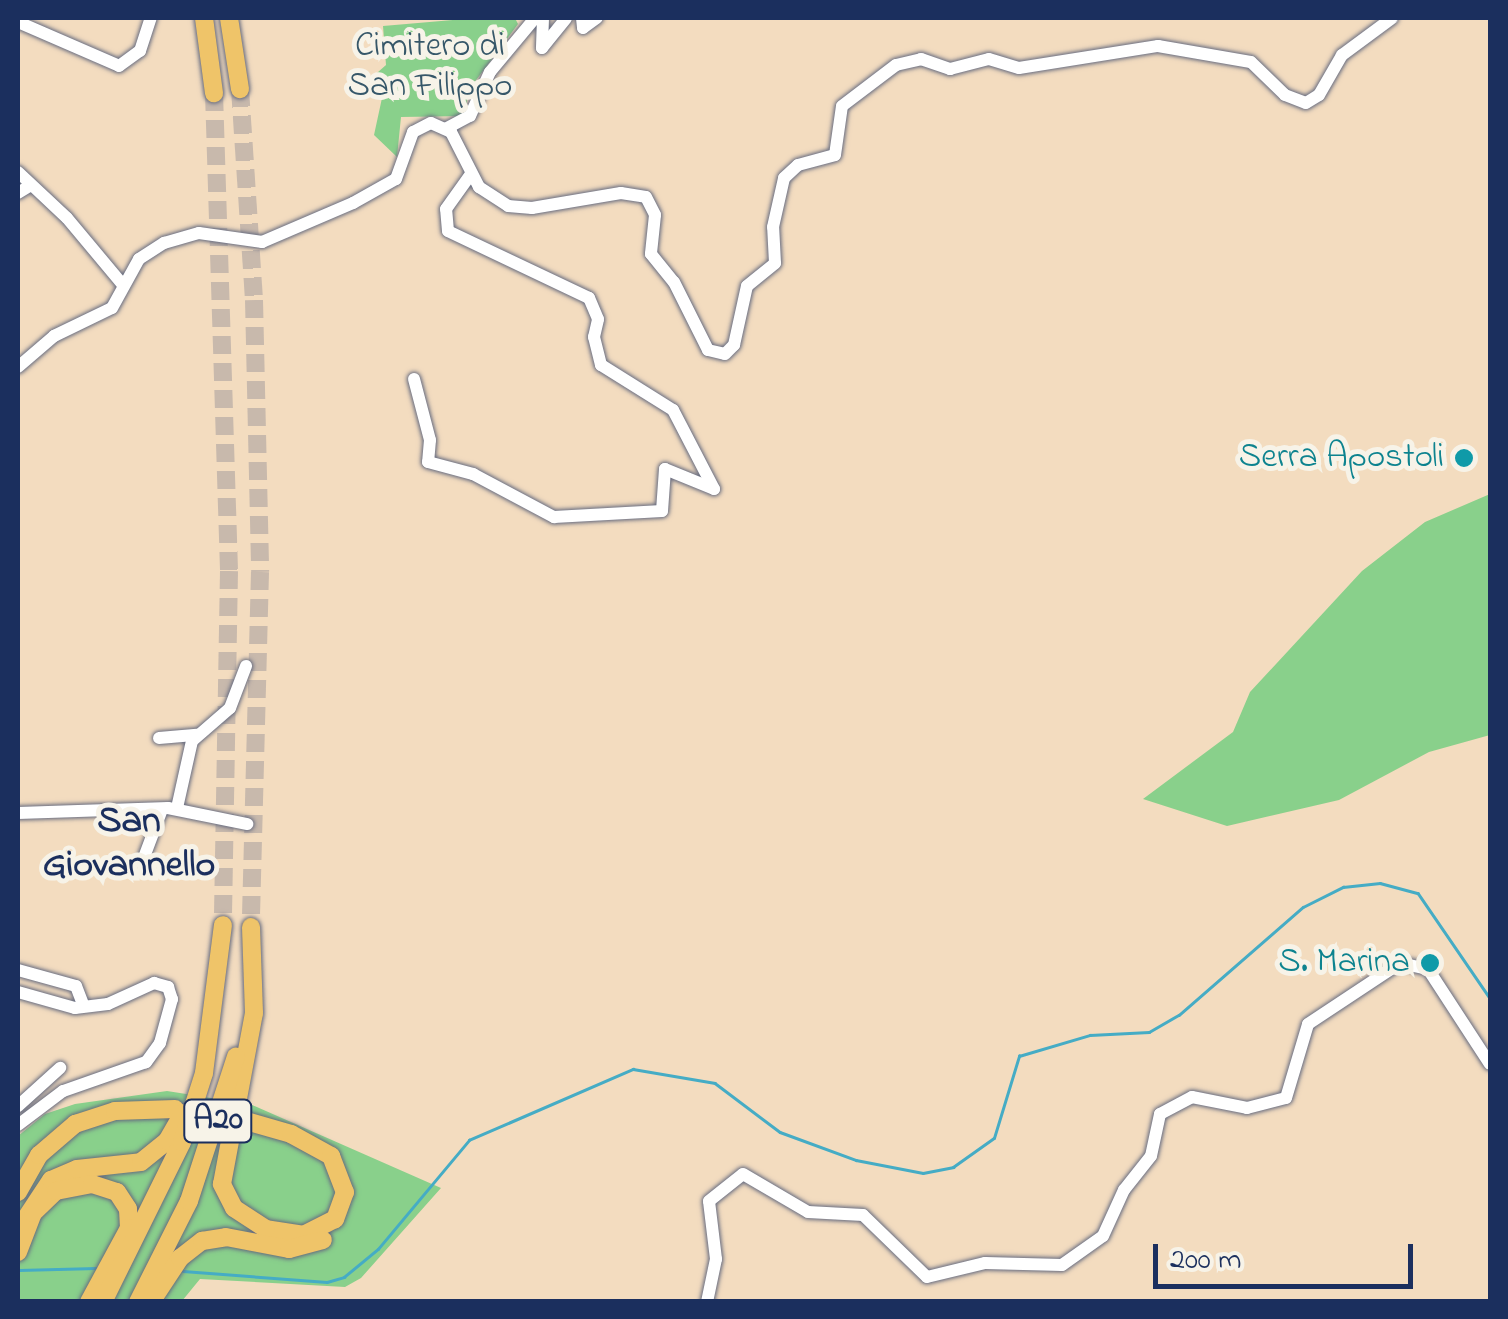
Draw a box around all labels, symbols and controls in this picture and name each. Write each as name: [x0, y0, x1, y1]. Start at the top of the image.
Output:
park label: Cimitero di San Filippo: [348, 26, 512, 108]
place label: Serra Apostoli: [1239, 437, 1444, 479]
marker: Serra Apostoli: [1453, 447, 1475, 469]
district label: San Giovannello: [43, 800, 215, 889]
place label: S. Marina: [1278, 942, 1410, 984]
marker: S. Marina: [1419, 952, 1441, 974]
road number: A20: [183, 1094, 253, 1148]
scale bar: [1158, 1224, 1418, 1286]
text: 200 m: [1170, 1239, 1242, 1283]

